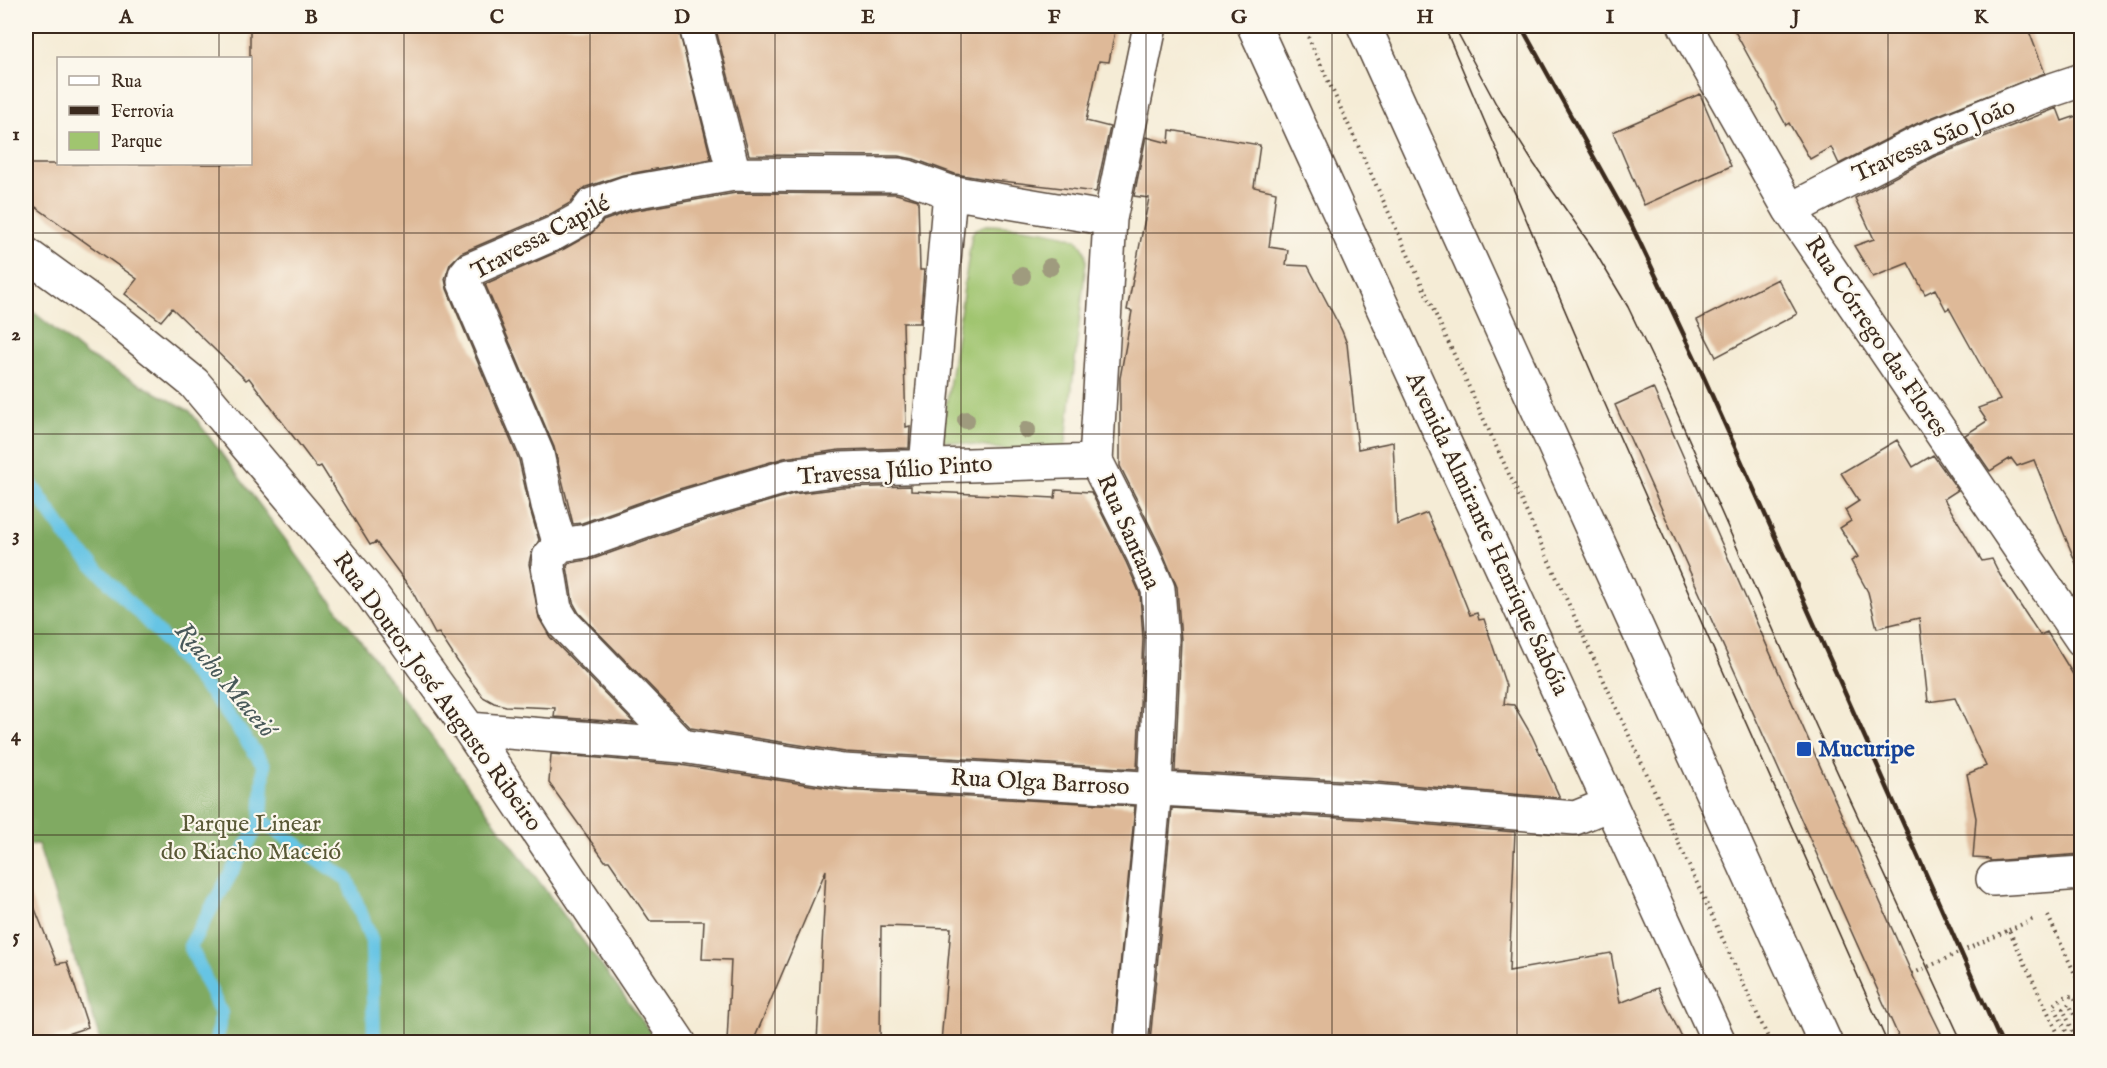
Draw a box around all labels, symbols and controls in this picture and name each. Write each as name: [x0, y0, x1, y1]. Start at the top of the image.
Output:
text: A: [118, 5, 134, 30]
text: B: [304, 5, 318, 30]
text: C: [490, 5, 504, 30]
text: D: [674, 5, 690, 30]
text: E: [861, 5, 875, 30]
text: F: [1048, 5, 1061, 30]
text: G: [1231, 5, 1248, 30]
text: H: [1416, 5, 1434, 30]
text: I: [1606, 5, 1615, 30]
text: J: [1789, 5, 1801, 30]
text: K: [1974, 5, 1990, 30]
legend: [57, 57, 252, 165]
text: Rua: [111, 71, 142, 94]
street label: Travessa São João: [1848, 91, 2020, 191]
text: Ferrovia: [111, 101, 174, 124]
text: 1: [12, 122, 20, 147]
text: Parque: [111, 131, 162, 154]
street label: Travessa Capilé: [466, 188, 616, 288]
street label: Rua Córrego das Flores: [1797, 231, 1955, 443]
text: 2: [11, 322, 21, 347]
street label: Avenida Almirante Henrique Sabóia: [1398, 366, 1576, 701]
street label: Travessa Júlio Pinto: [796, 449, 994, 493]
street label: Rua Santana: [1089, 469, 1167, 595]
text: 3: [12, 523, 20, 548]
street label: Rua Doutor José Augusto Ribeiro: [325, 546, 549, 838]
water label: Riacho Maceió: [167, 615, 285, 747]
text: 4: [11, 723, 22, 748]
place label: Mucuripe: [1818, 734, 1915, 765]
marker: Mucuripe: [1795, 740, 1813, 758]
street label: Rua Olga Barroso: [950, 763, 1130, 803]
park label: Parque Linear do Riacho Maceió: [161, 809, 341, 868]
text: 5: [12, 924, 20, 949]

